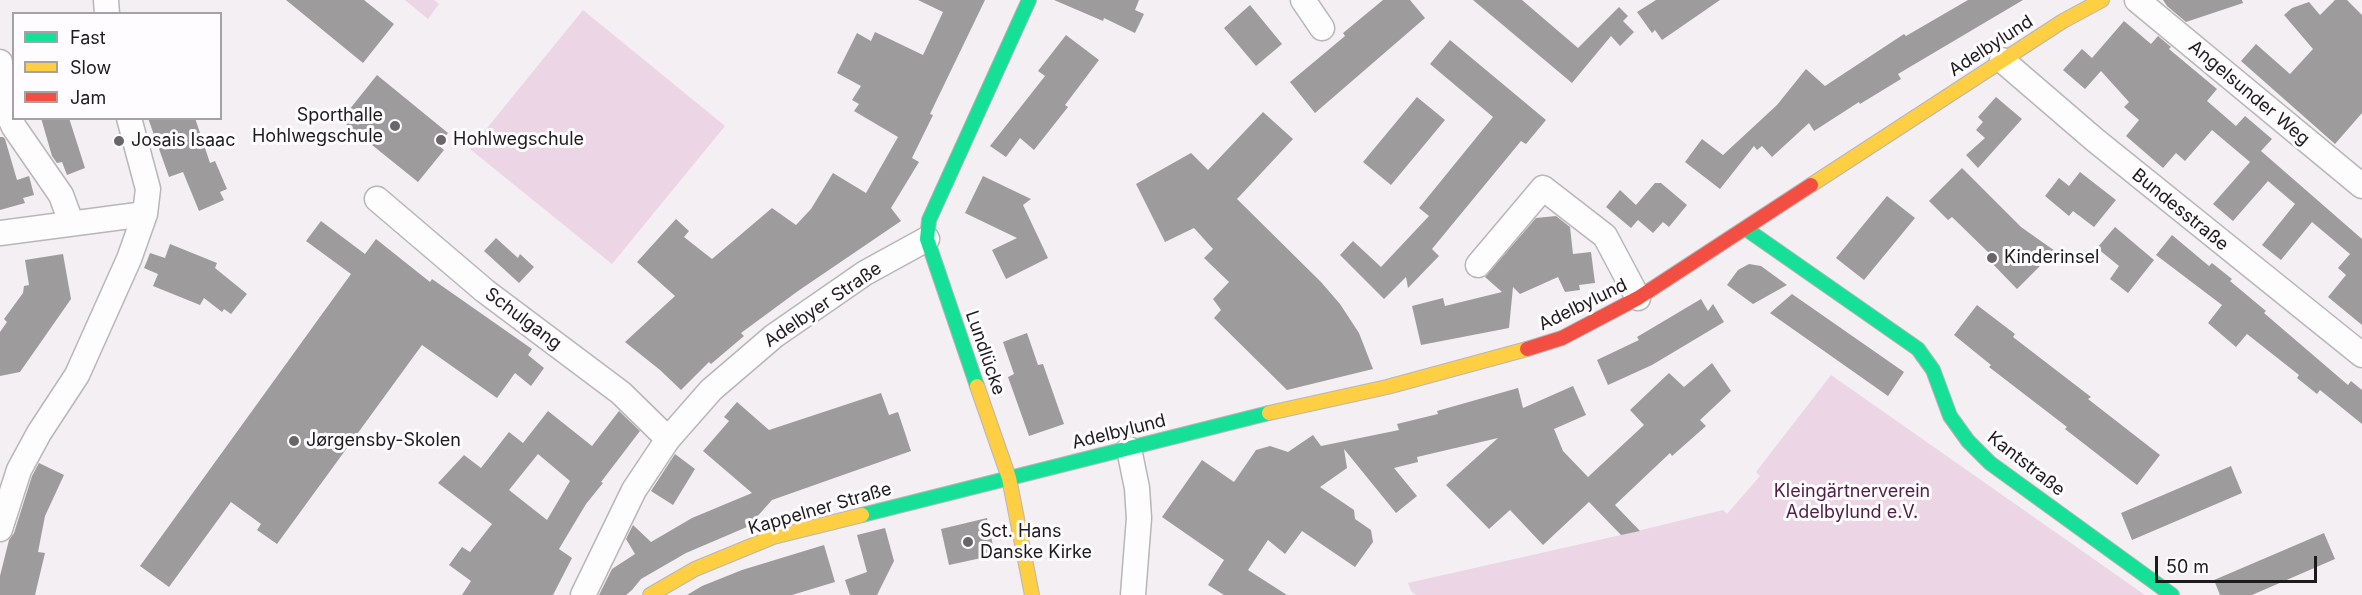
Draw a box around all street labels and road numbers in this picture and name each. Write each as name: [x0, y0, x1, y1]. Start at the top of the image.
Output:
street label: Adelbylund: [1945, 11, 2037, 81]
street label: Angelsunder Weg: [2184, 36, 2314, 150]
street label: Bundesstraße: [2127, 164, 2233, 256]
street label: Adelbyer Straße: [760, 258, 886, 352]
street label: Adelbylund: [1535, 274, 1631, 336]
street label: Schulgang: [480, 283, 566, 355]
street label: Lundlücke: [961, 308, 1009, 398]
street label: Adelbylund: [1070, 410, 1168, 454]
street label: Kantstraße: [1983, 427, 2069, 501]
street label: Kappelner Straße: [746, 478, 894, 540]

